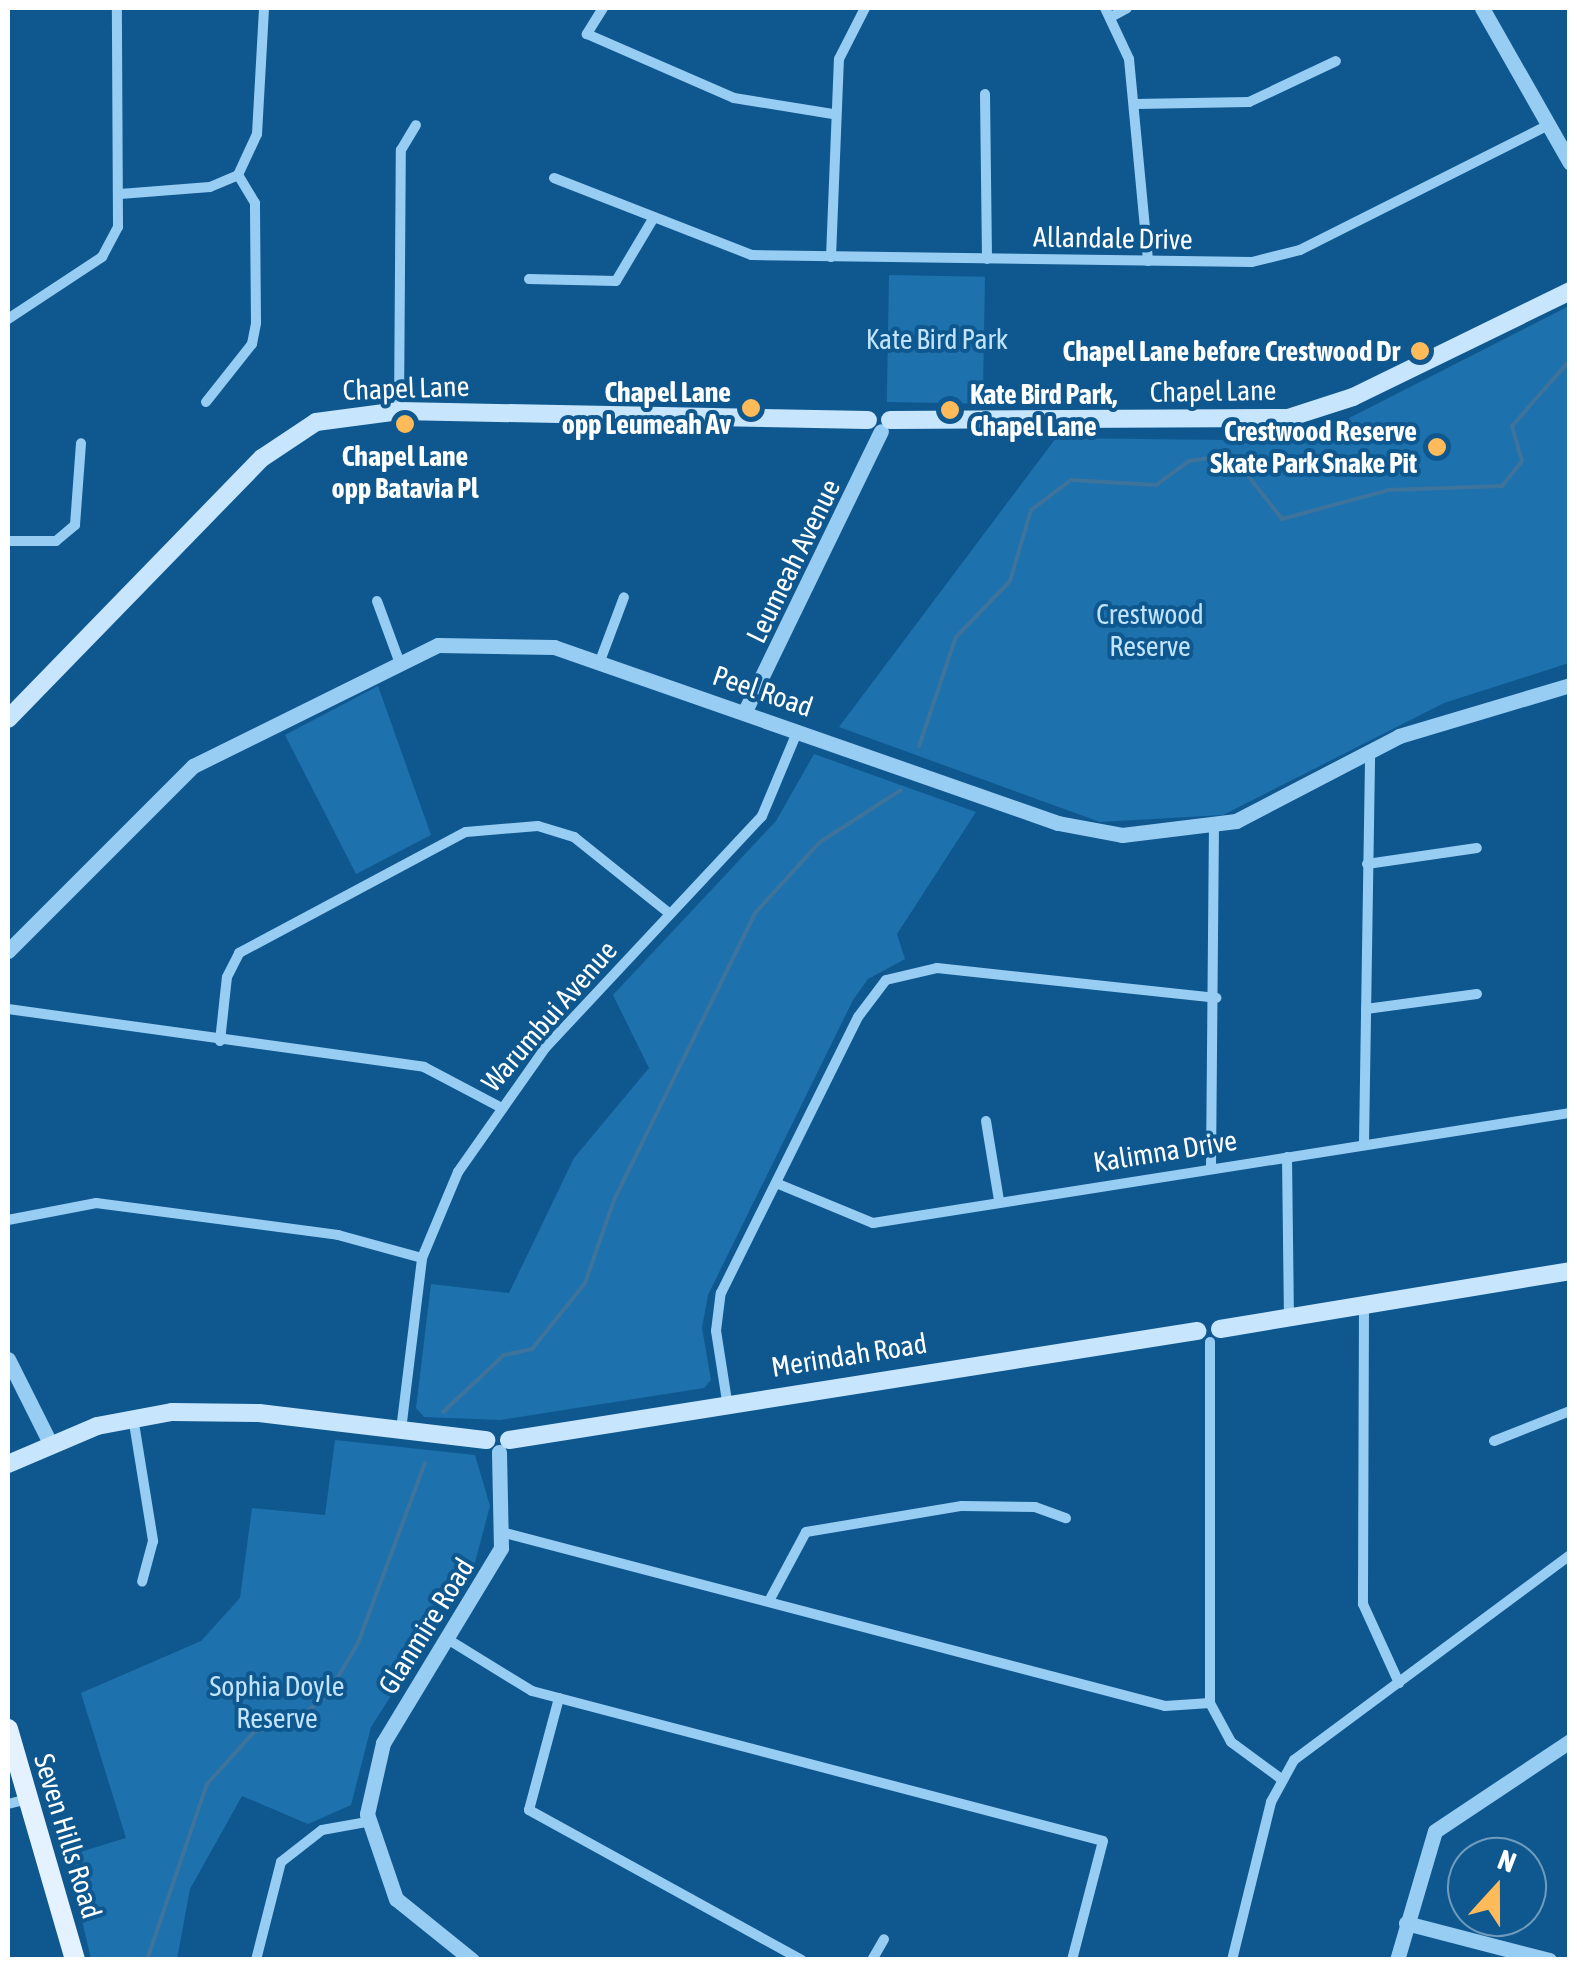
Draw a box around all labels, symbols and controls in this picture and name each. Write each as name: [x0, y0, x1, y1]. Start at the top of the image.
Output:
street label: Allandale Drive: [1033, 220, 1193, 256]
park label: Kate Bird Park: [866, 322, 1008, 356]
place label: Chapel Lane before Crestwood Dr: [1063, 334, 1400, 368]
marker: Chapel Lane before Crestwood Dr: [1409, 340, 1431, 362]
street label: Chapel Lane: [342, 369, 470, 407]
street label: Chapel Lane: [1149, 373, 1277, 409]
place label: Chapel Lane opp Leumeah Av: [562, 375, 731, 441]
place label: Kate Bird Park, Chapel Lane: [970, 377, 1117, 443]
marker: Chapel Lane opp Leumeah Av: [740, 397, 762, 419]
marker: Kate Bird Park, Chapel Lane: [939, 399, 961, 421]
marker: Chapel Lane opp Batavia Pl: [394, 413, 416, 435]
place label: Crestwood Reserve Skate Park Snake Pit: [1210, 414, 1417, 480]
marker: Crestwood Reserve Skate Park Snake Pit: [1426, 436, 1448, 458]
place label: Chapel Lane opp Batavia Pl: [332, 439, 478, 505]
street label: Leumeah Avenue: [739, 474, 847, 648]
park label: Crestwood Reserve: [1096, 597, 1204, 663]
street label: Peel Road: [709, 658, 817, 724]
street label: Warumbui Avenue: [474, 934, 624, 1098]
street label: Kalimna Drive: [1091, 1123, 1239, 1179]
street label: Merindah Road: [769, 1326, 929, 1384]
street label: Glanmire Road: [371, 1552, 481, 1700]
park label: Sophia Doyle Reserve: [209, 1669, 345, 1735]
street label: Seven Hills Road: [27, 1750, 109, 1922]
north arrow: [1447, 1837, 1547, 1937]
text: N: [1494, 1843, 1520, 1879]

